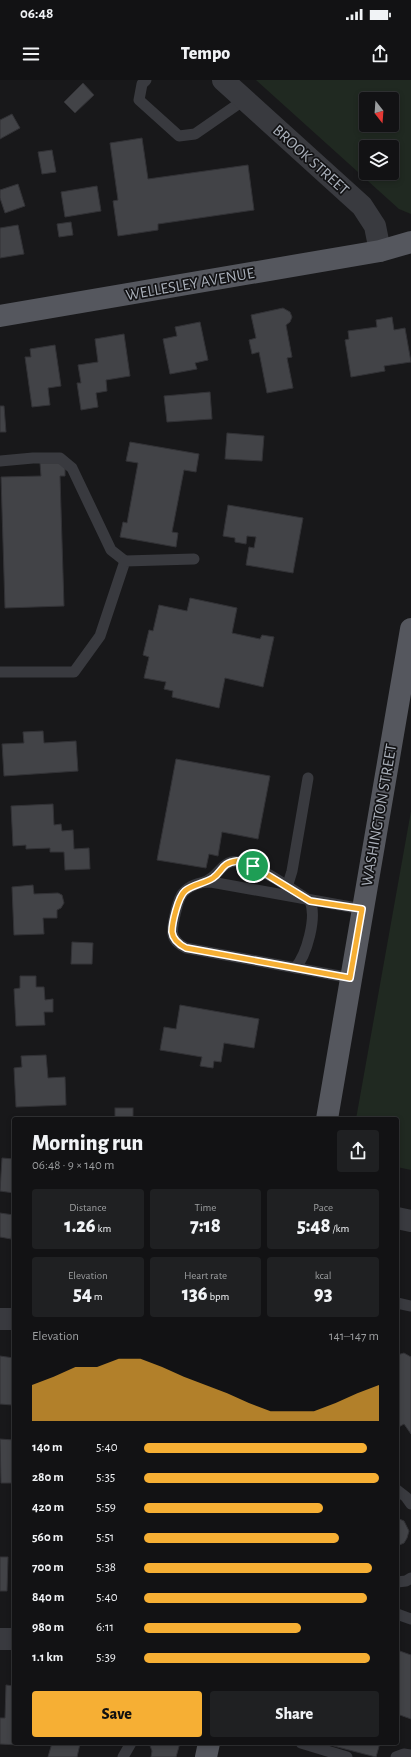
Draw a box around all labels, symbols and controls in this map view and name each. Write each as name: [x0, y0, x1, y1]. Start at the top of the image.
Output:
text: 06:48: [20, 6, 53, 21]
icon: menu: [20, 43, 42, 65]
icon: share: [369, 43, 391, 65]
text: Tempo: [181, 45, 230, 63]
north arrow: [359, 92, 399, 132]
map controls: [359, 92, 399, 180]
street label: BROOK STREET: [270, 122, 352, 198]
button: layers: [359, 140, 399, 180]
street label: WELLESLEY AVENUE: [124, 265, 256, 303]
street label: WASHINGTON STREET: [359, 742, 399, 888]
pin: [236, 849, 270, 883]
icon: arrive: [242, 855, 264, 877]
button: share: [337, 1130, 379, 1172]
text: Morning run: [32, 1132, 143, 1154]
text: 06:48 · 9 × 140 m: [32, 1159, 114, 1172]
text: Distance: [69, 1202, 106, 1213]
text: Time: [195, 1202, 216, 1213]
text: Pace: [313, 1202, 333, 1213]
text: 1.26: [64, 1216, 96, 1236]
text: 7:18: [190, 1216, 221, 1236]
text: 5:48: [297, 1216, 331, 1236]
text: km: [96, 1223, 111, 1234]
text: /km: [331, 1223, 349, 1234]
text: Elevation: [68, 1270, 108, 1281]
text: Heart rate: [184, 1270, 227, 1281]
text: kcal: [315, 1270, 332, 1281]
text: 54: [73, 1284, 92, 1304]
text: 136: [182, 1284, 208, 1304]
text: 93: [314, 1284, 332, 1304]
text: m: [92, 1291, 103, 1302]
text: bpm: [208, 1291, 229, 1302]
text: Elevation: [32, 1330, 79, 1343]
text: 141–147 m: [329, 1330, 379, 1343]
text: 140 m: [32, 1441, 62, 1454]
text: 5:40: [96, 1441, 118, 1454]
text: 280 m: [32, 1471, 64, 1484]
text: 5:35: [96, 1471, 115, 1484]
text: 420 m: [32, 1501, 64, 1514]
text: 5:59: [96, 1501, 116, 1514]
text: 560 m: [32, 1531, 63, 1544]
text: 5:51: [96, 1531, 114, 1544]
text: 700 m: [32, 1561, 64, 1574]
text: 5:38: [96, 1561, 116, 1574]
text: 840 m: [32, 1591, 64, 1604]
text: 5:40: [96, 1591, 118, 1604]
text: 980 m: [32, 1621, 64, 1634]
text: 6:11: [96, 1621, 114, 1634]
text: 1.1 km: [32, 1651, 63, 1664]
text: 5:39: [96, 1651, 116, 1664]
button: Save: [32, 1691, 202, 1737]
button: Share: [210, 1691, 379, 1737]

